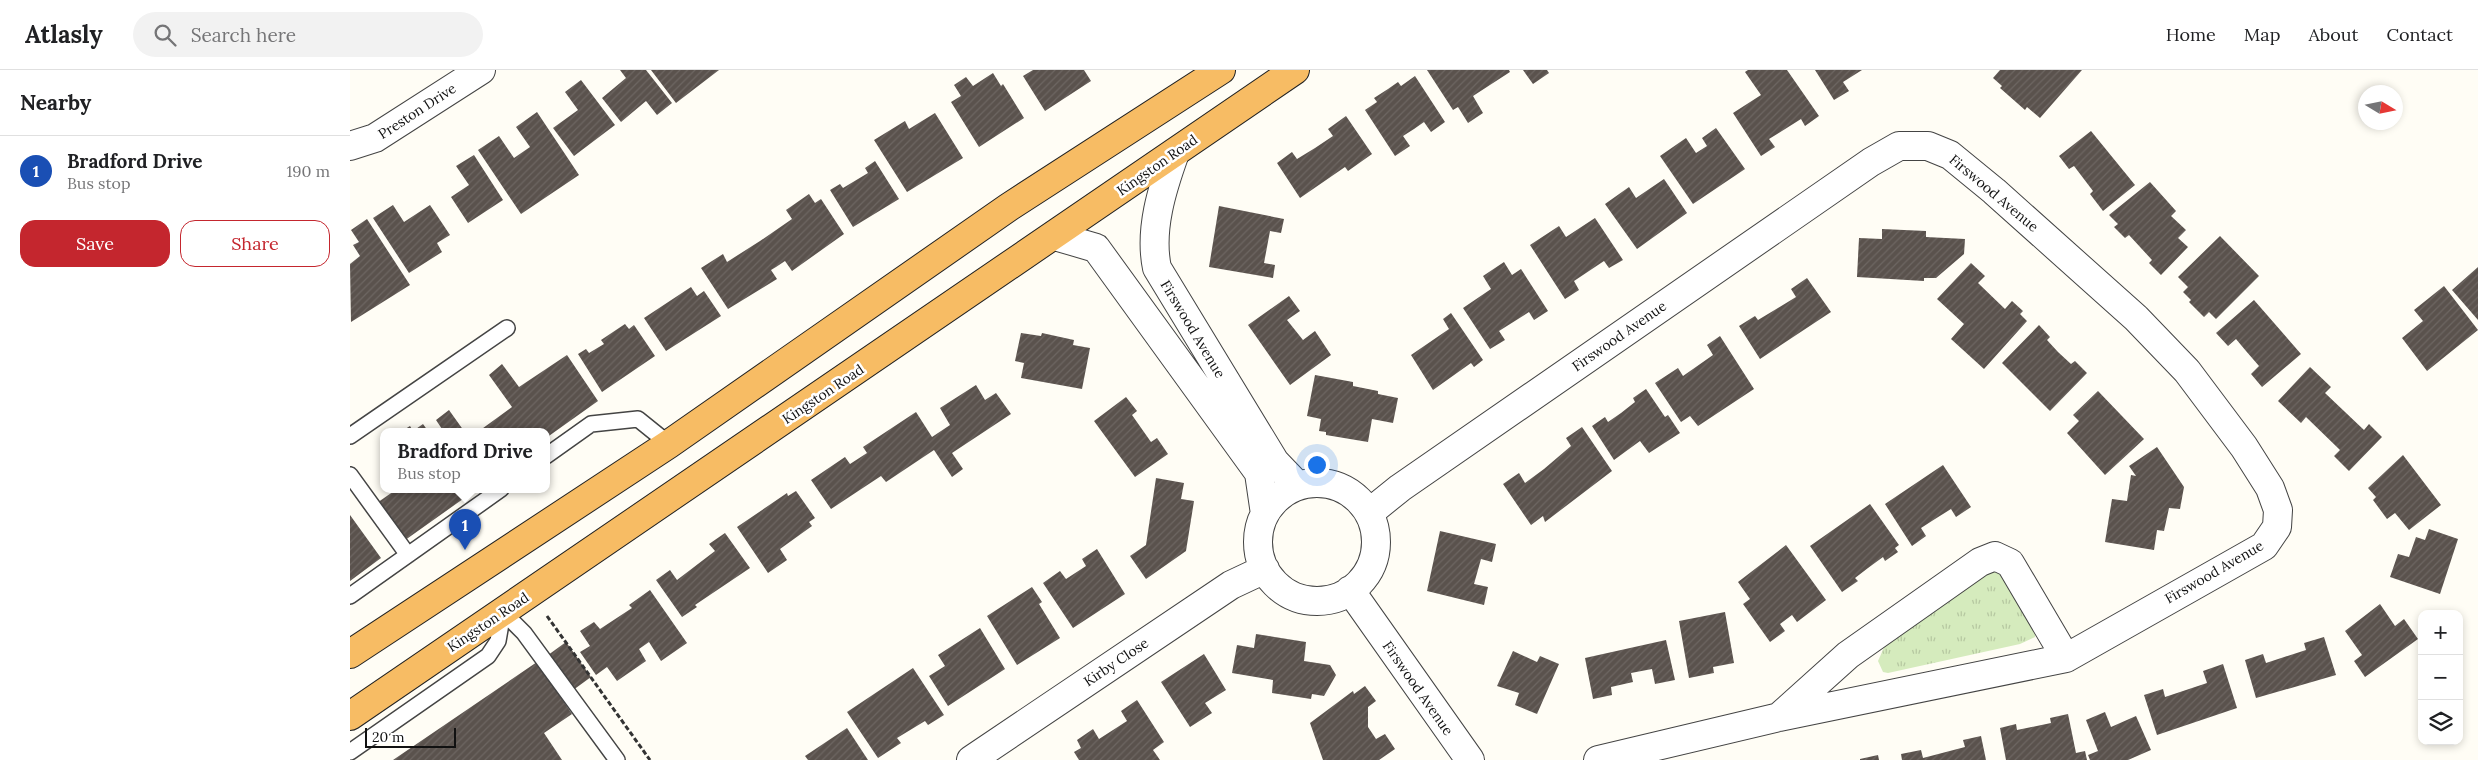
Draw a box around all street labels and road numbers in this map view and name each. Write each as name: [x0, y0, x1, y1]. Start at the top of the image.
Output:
street label: Preston Drive: [375, 79, 460, 143]
street label: Kingston Road: [1113, 131, 1201, 199]
street label: Firswood Avenue: [1946, 150, 2043, 236]
street label: Firswood Avenue: [1157, 277, 1230, 382]
street label: Firswood Avenue: [1568, 297, 1670, 375]
street label: Kingston Road: [779, 360, 867, 428]
street label: Firswood Avenue: [2161, 536, 2267, 608]
street label: Kingston Road: [444, 588, 532, 656]
street label: Kirby Close: [1080, 633, 1152, 690]
street label: Firswood Avenue: [1379, 637, 1457, 739]

